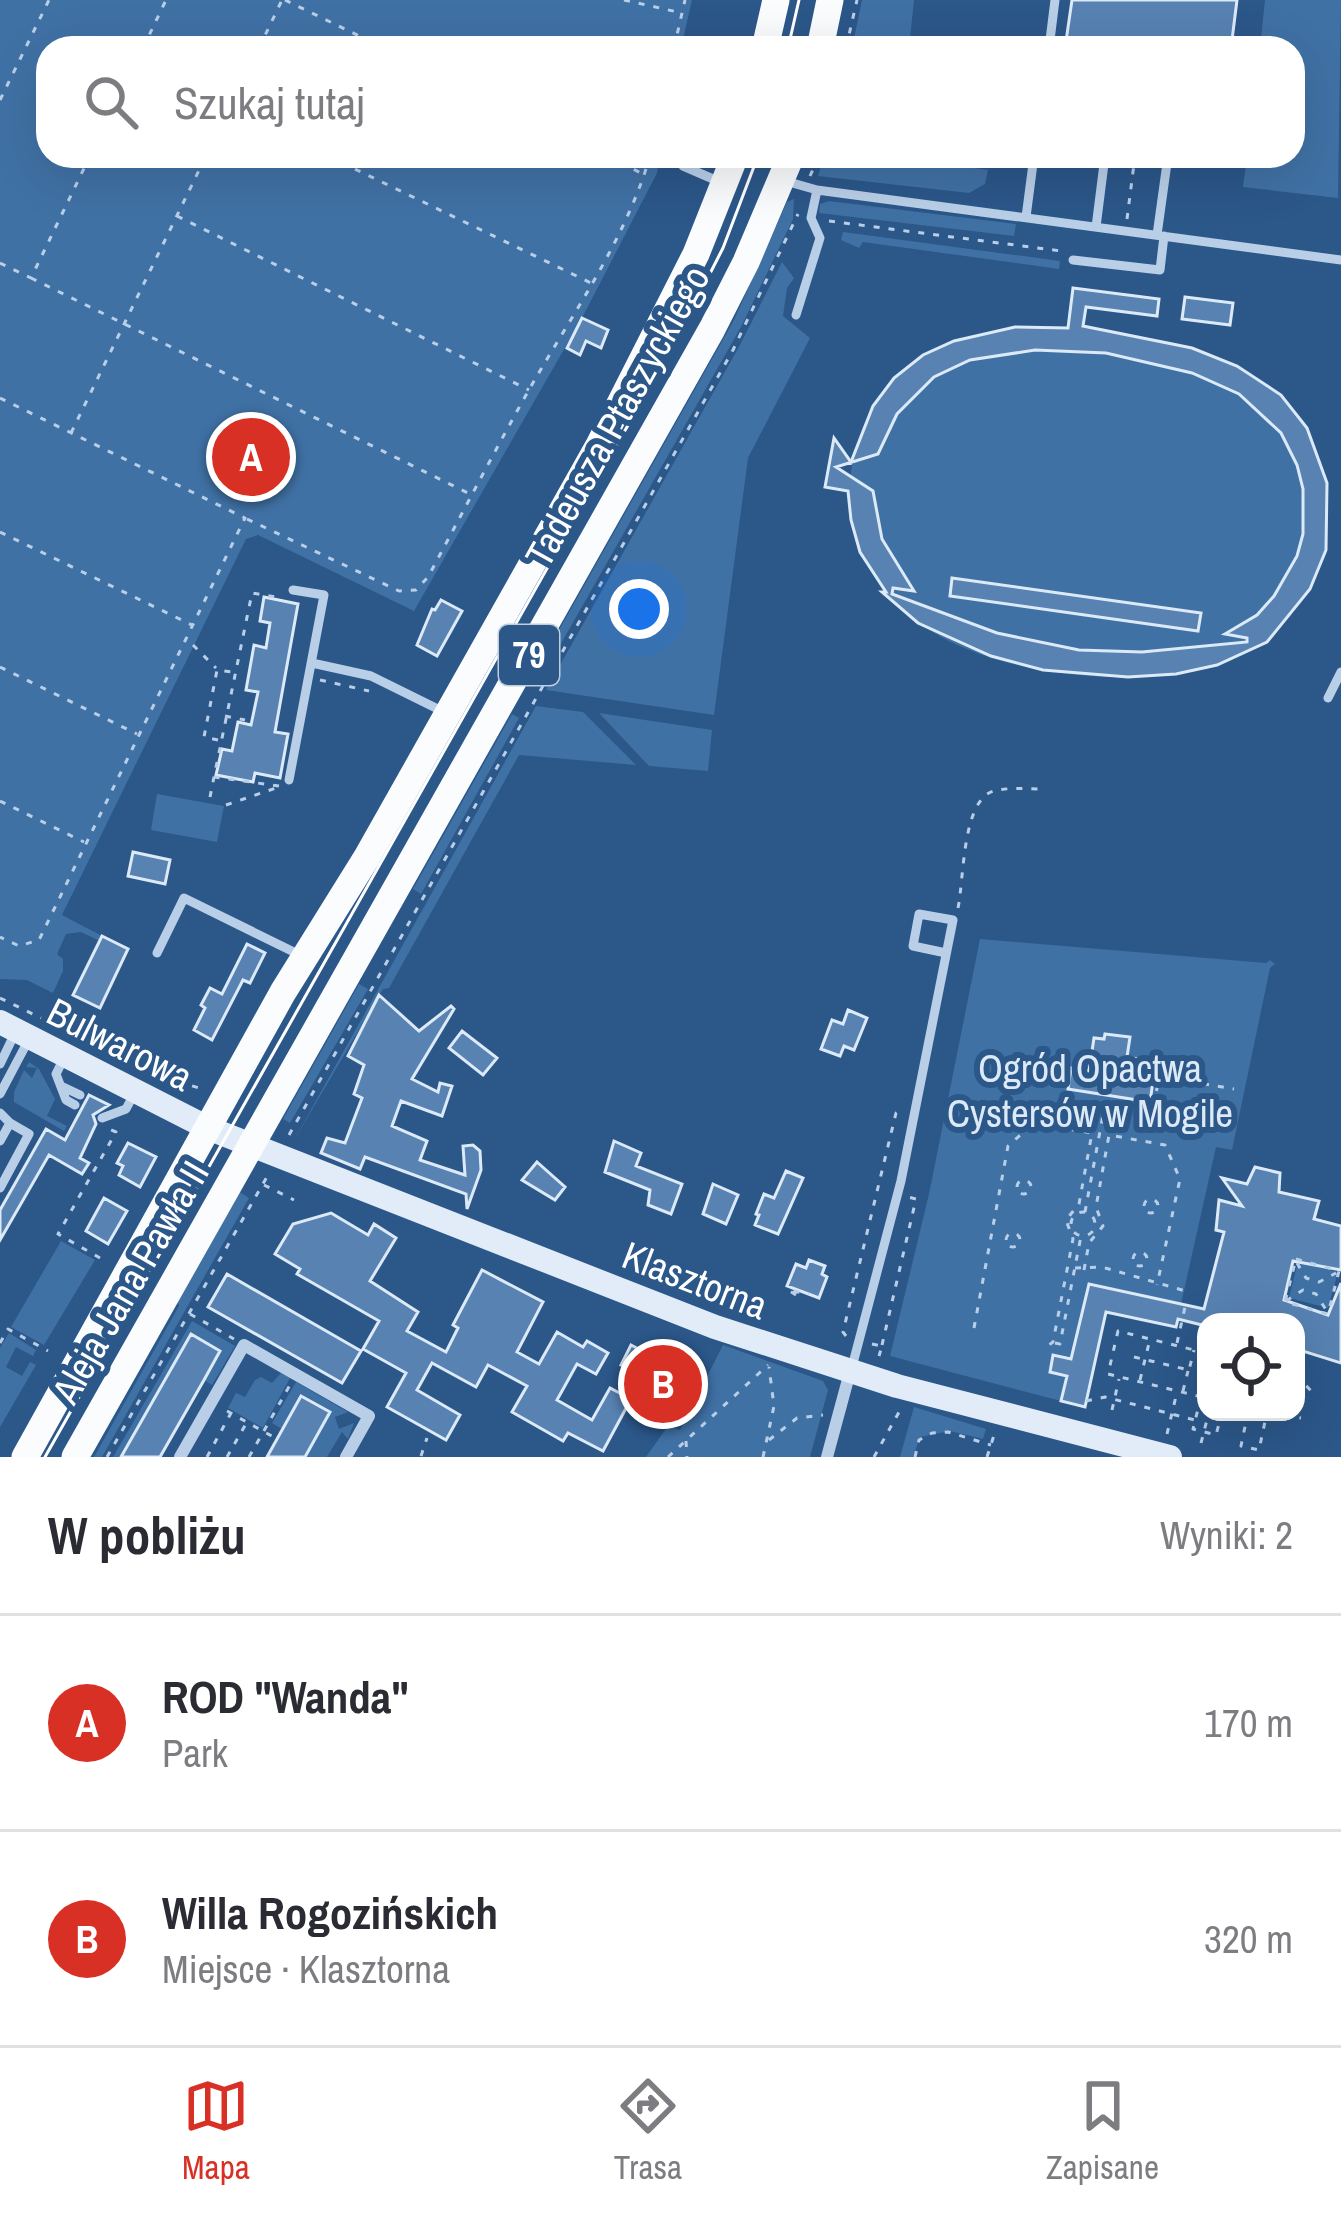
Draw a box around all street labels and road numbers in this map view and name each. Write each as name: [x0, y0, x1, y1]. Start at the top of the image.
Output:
street label: Tadeusza Ptaszyckiego: [513, 256, 721, 576]
road number: 79: [499, 625, 559, 685]
street label: Bulwarowa: [39, 985, 202, 1103]
street label: Aleja Jana Pawła II: [39, 1151, 221, 1414]
street label: Klasztorna: [615, 1229, 775, 1331]

